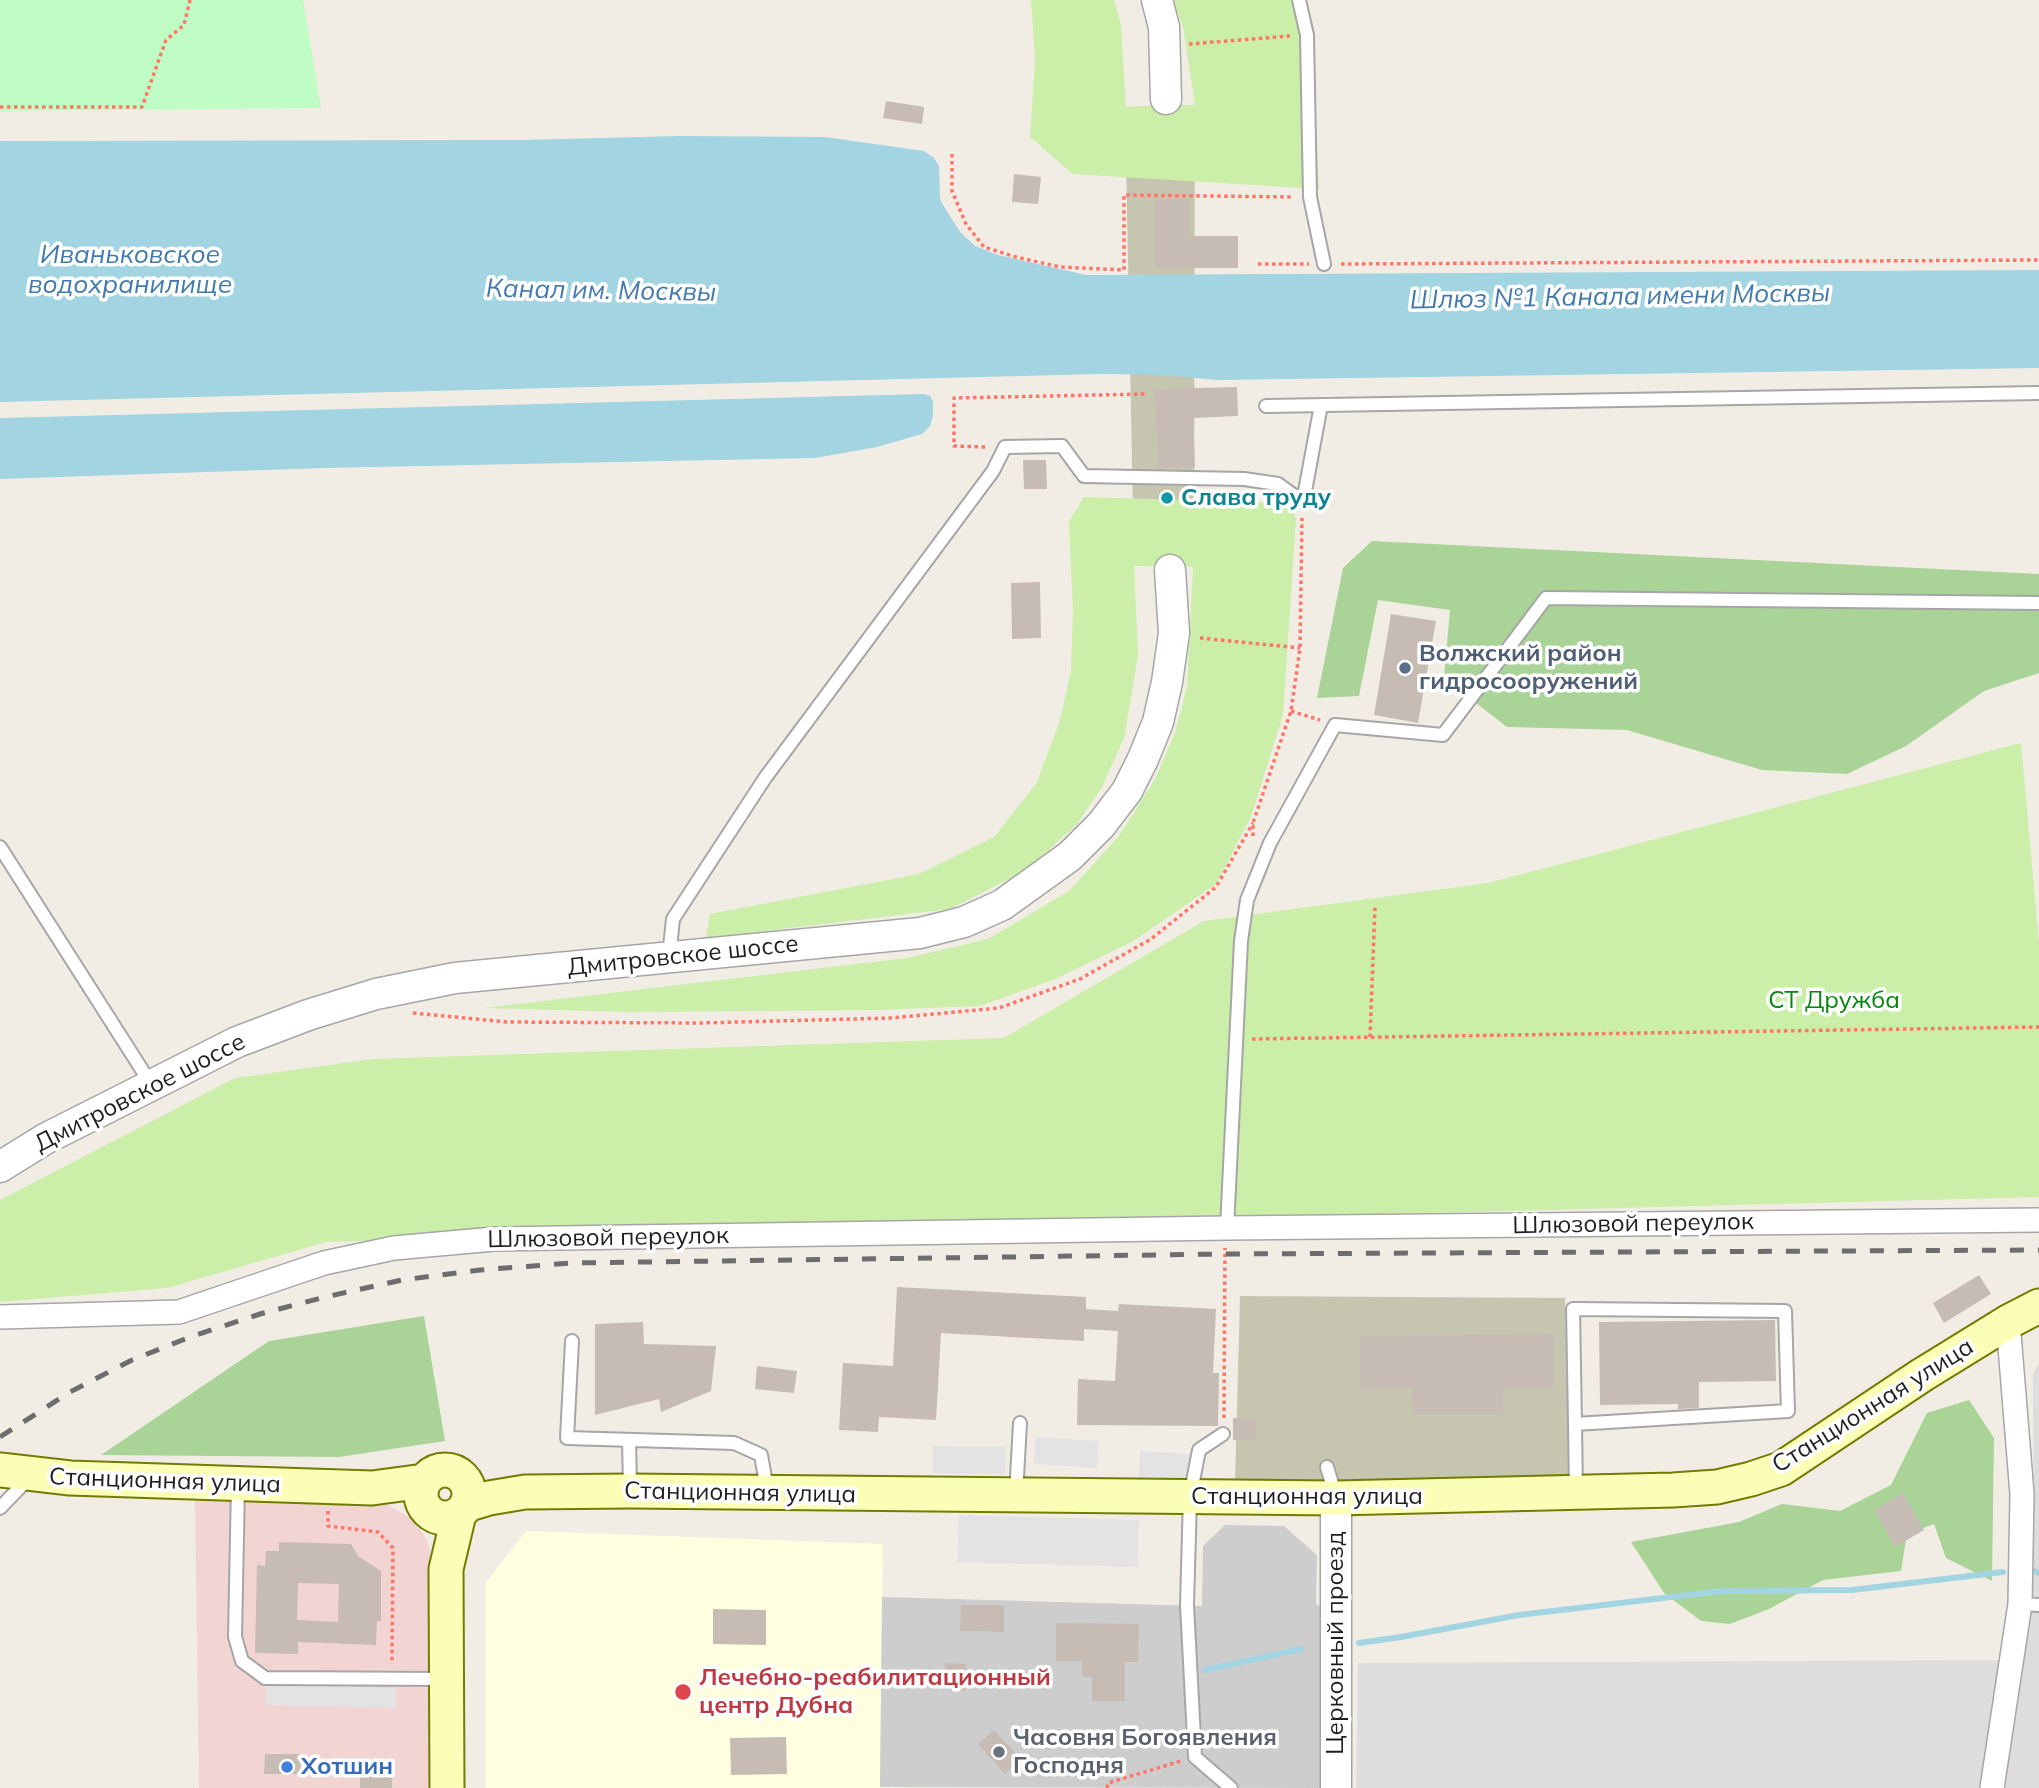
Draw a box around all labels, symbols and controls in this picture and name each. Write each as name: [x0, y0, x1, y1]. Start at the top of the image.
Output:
water label: Иваньковское водохранилище: [28, 239, 232, 300]
water label: Канал им. Москвы: [486, 273, 716, 309]
water label: Шлюз №1 Канала имени Москвы: [1410, 278, 1830, 316]
place label: Слава труду: [1181, 484, 1331, 512]
marker: Слава труду: [1159, 490, 1175, 506]
place label: Волжский район гидросооружений: [1419, 640, 1638, 696]
marker: Волжский район гидросооружений: [1397, 660, 1413, 676]
street label: Дмитровское шоссе: [566, 930, 800, 982]
park label: СТ Дружба: [1768, 987, 1900, 1015]
street label: Дмитровское шоссе: [30, 1027, 250, 1159]
street label: Шлюзовой переулок: [1512, 1207, 1754, 1241]
street label: Шлюзовой переулок: [487, 1221, 729, 1255]
street label: Станционная улица: [1767, 1332, 1979, 1480]
street label: Станционная улица: [49, 1463, 281, 1499]
street label: Станционная улица: [624, 1477, 856, 1509]
street label: Станционная улица: [1191, 1483, 1423, 1511]
street label: Церковный проезд: [1322, 1531, 1350, 1755]
place label: Лечебно-реабилитационный центр Дубна: [699, 1664, 1051, 1720]
marker: Лечебно-реабилитационный центр Дубна: [673, 1682, 693, 1702]
place label: Часовня Богоявления Господня: [1013, 1724, 1277, 1780]
marker: Часовня Богоявления Господня: [991, 1744, 1007, 1760]
place label: Хотшин: [301, 1753, 393, 1781]
marker: Хотшин: [279, 1759, 295, 1775]

